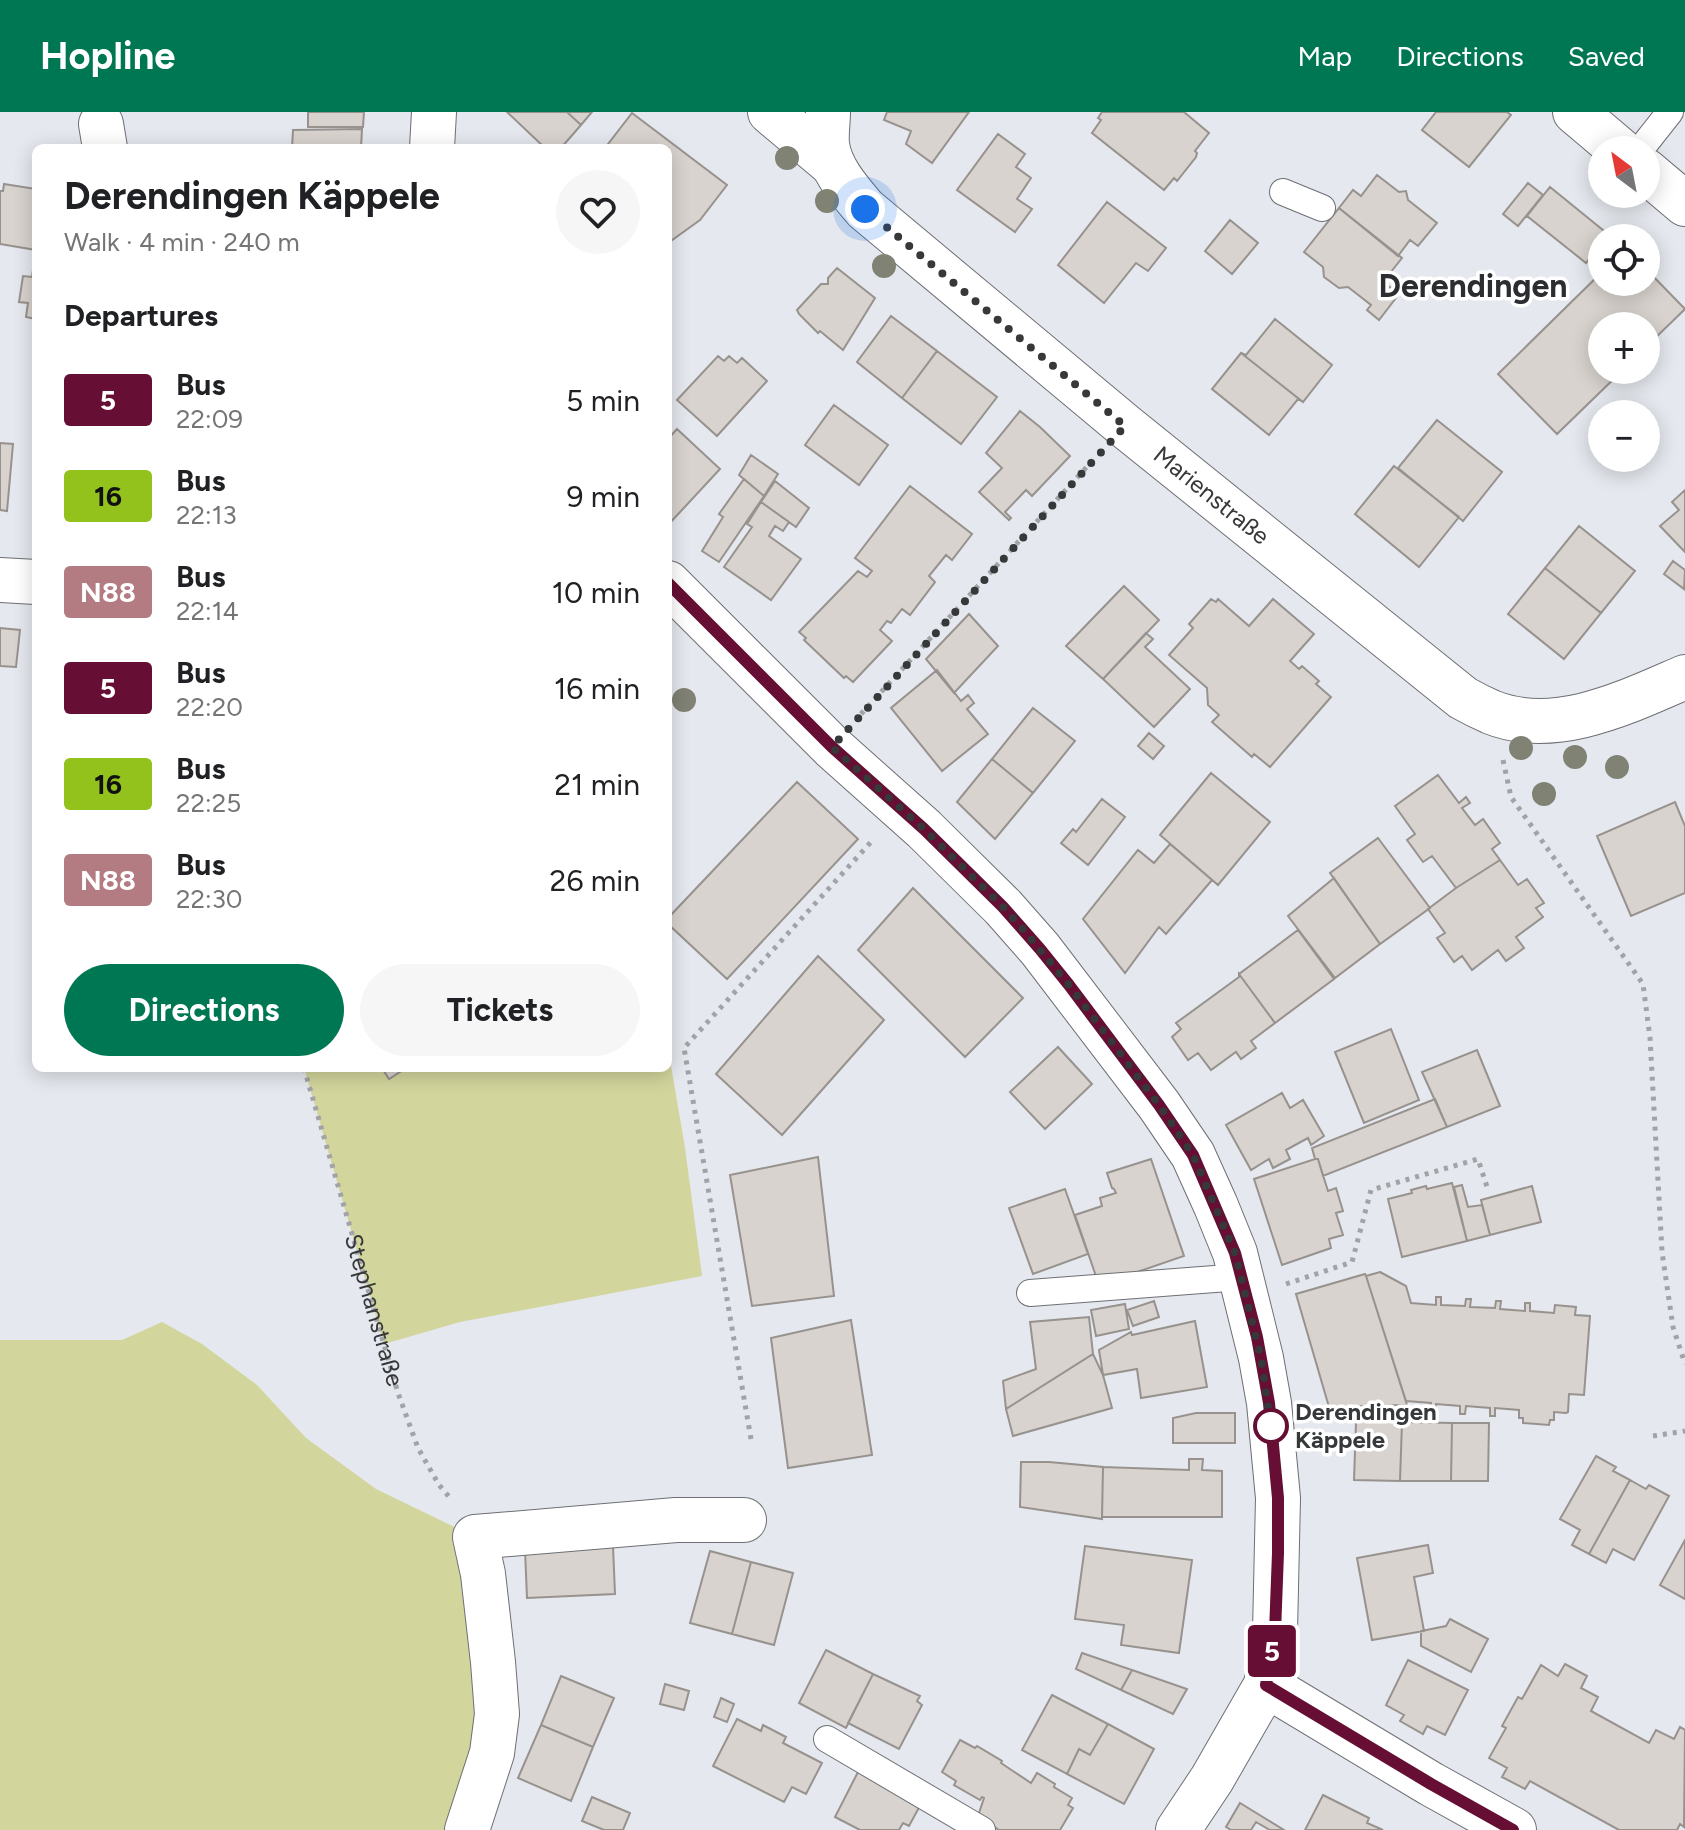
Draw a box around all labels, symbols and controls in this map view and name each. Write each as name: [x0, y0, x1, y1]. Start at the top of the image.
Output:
text: Hopline: [40, 33, 175, 79]
text: Map: [1298, 39, 1352, 73]
text: Directions: [1396, 39, 1524, 73]
text: Saved: [1568, 39, 1645, 73]
north arrow: [1588, 136, 1660, 208]
map controls: [1588, 136, 1660, 472]
button: heart: [556, 170, 640, 254]
text: Derendingen Käppele: [64, 173, 440, 219]
your location: [845, 189, 885, 229]
button: locate: [1588, 224, 1660, 296]
text: Walk · 4 min · 240 m: [64, 226, 300, 258]
district label: Derendingen: [1379, 267, 1567, 305]
text: Departures: [64, 297, 218, 334]
button: +: [1588, 312, 1660, 384]
text: Bus: [176, 366, 225, 403]
text: 5 min: [566, 382, 640, 419]
text: 5: [100, 383, 116, 417]
button: −: [1588, 400, 1660, 472]
text: 22:09: [176, 403, 243, 435]
street label: Marienstraße: [1148, 440, 1275, 550]
text: Bus: [176, 462, 225, 499]
text: 9 min: [566, 478, 640, 515]
text: 16: [94, 479, 122, 513]
text: 22:13: [176, 499, 237, 531]
text: Bus: [176, 558, 225, 595]
text: 10 min: [552, 574, 640, 611]
text: N88: [80, 575, 136, 609]
text: 22:14: [176, 595, 239, 627]
text: Bus: [176, 654, 225, 691]
text: 16 min: [554, 670, 640, 707]
text: 5: [100, 671, 116, 705]
text: 22:20: [176, 691, 243, 723]
text: Bus: [176, 750, 225, 787]
text: 21 min: [554, 766, 640, 803]
text: 16: [94, 767, 122, 801]
text: 22:25: [176, 787, 241, 819]
text: Bus: [176, 846, 225, 883]
text: 26 min: [550, 862, 640, 899]
text: N88: [80, 863, 136, 897]
text: 22:30: [176, 883, 242, 915]
button: Directions: [64, 964, 344, 1056]
button: Tickets: [360, 964, 640, 1056]
street label: Stephanstraße: [339, 1230, 410, 1390]
place label: Derendingen Käppele: [1295, 1397, 1437, 1454]
marker: Derendingen Käppele: [1254, 1409, 1288, 1443]
line badge: 5: [1246, 1625, 1298, 1677]
text: 5: [1264, 1634, 1280, 1668]

